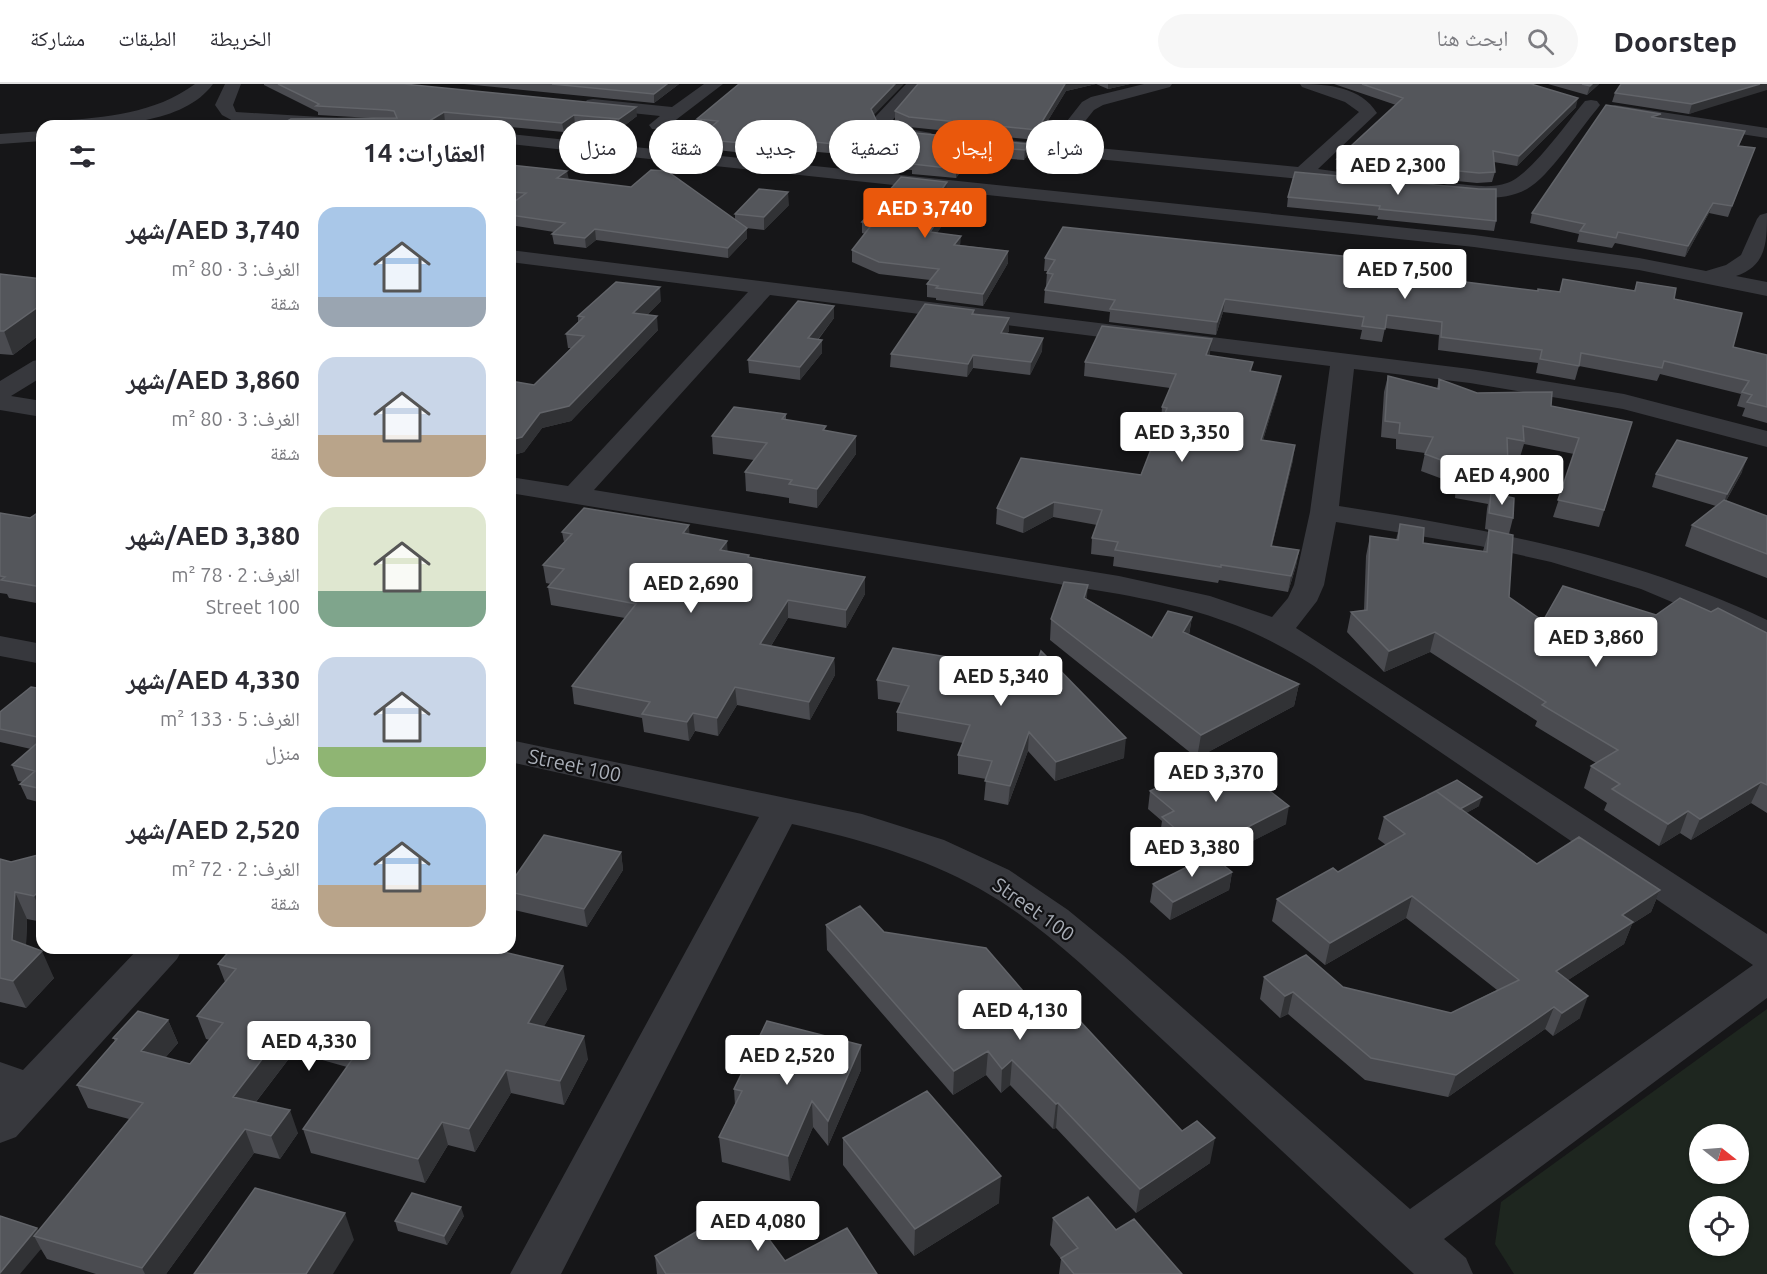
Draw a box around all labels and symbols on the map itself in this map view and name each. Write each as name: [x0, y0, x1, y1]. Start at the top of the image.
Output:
pin: AED 2,300: [1329, 145, 1467, 196]
pin: AED 3,740: [856, 188, 994, 239]
pin: AED 7,500: [1336, 249, 1474, 300]
pin: AED 3,350: [1113, 412, 1251, 463]
pin: AED 4,900: [1433, 455, 1571, 506]
pin: AED 2,690: [622, 563, 760, 614]
pin: AED 3,860: [1527, 617, 1665, 668]
pin: AED 5,340: [932, 656, 1070, 707]
street label: Street 100: [527, 744, 623, 786]
pin: AED 3,370: [1147, 752, 1285, 803]
pin: AED 3,380: [1123, 827, 1261, 878]
street label: Street 100: [989, 873, 1079, 945]
pin: AED 4,130: [951, 990, 1089, 1041]
pin: AED 4,330: [240, 1021, 378, 1072]
pin: AED 2,520: [718, 1035, 856, 1086]
north arrow: [1689, 1124, 1749, 1184]
pin: AED 4,080: [689, 1201, 827, 1252]

